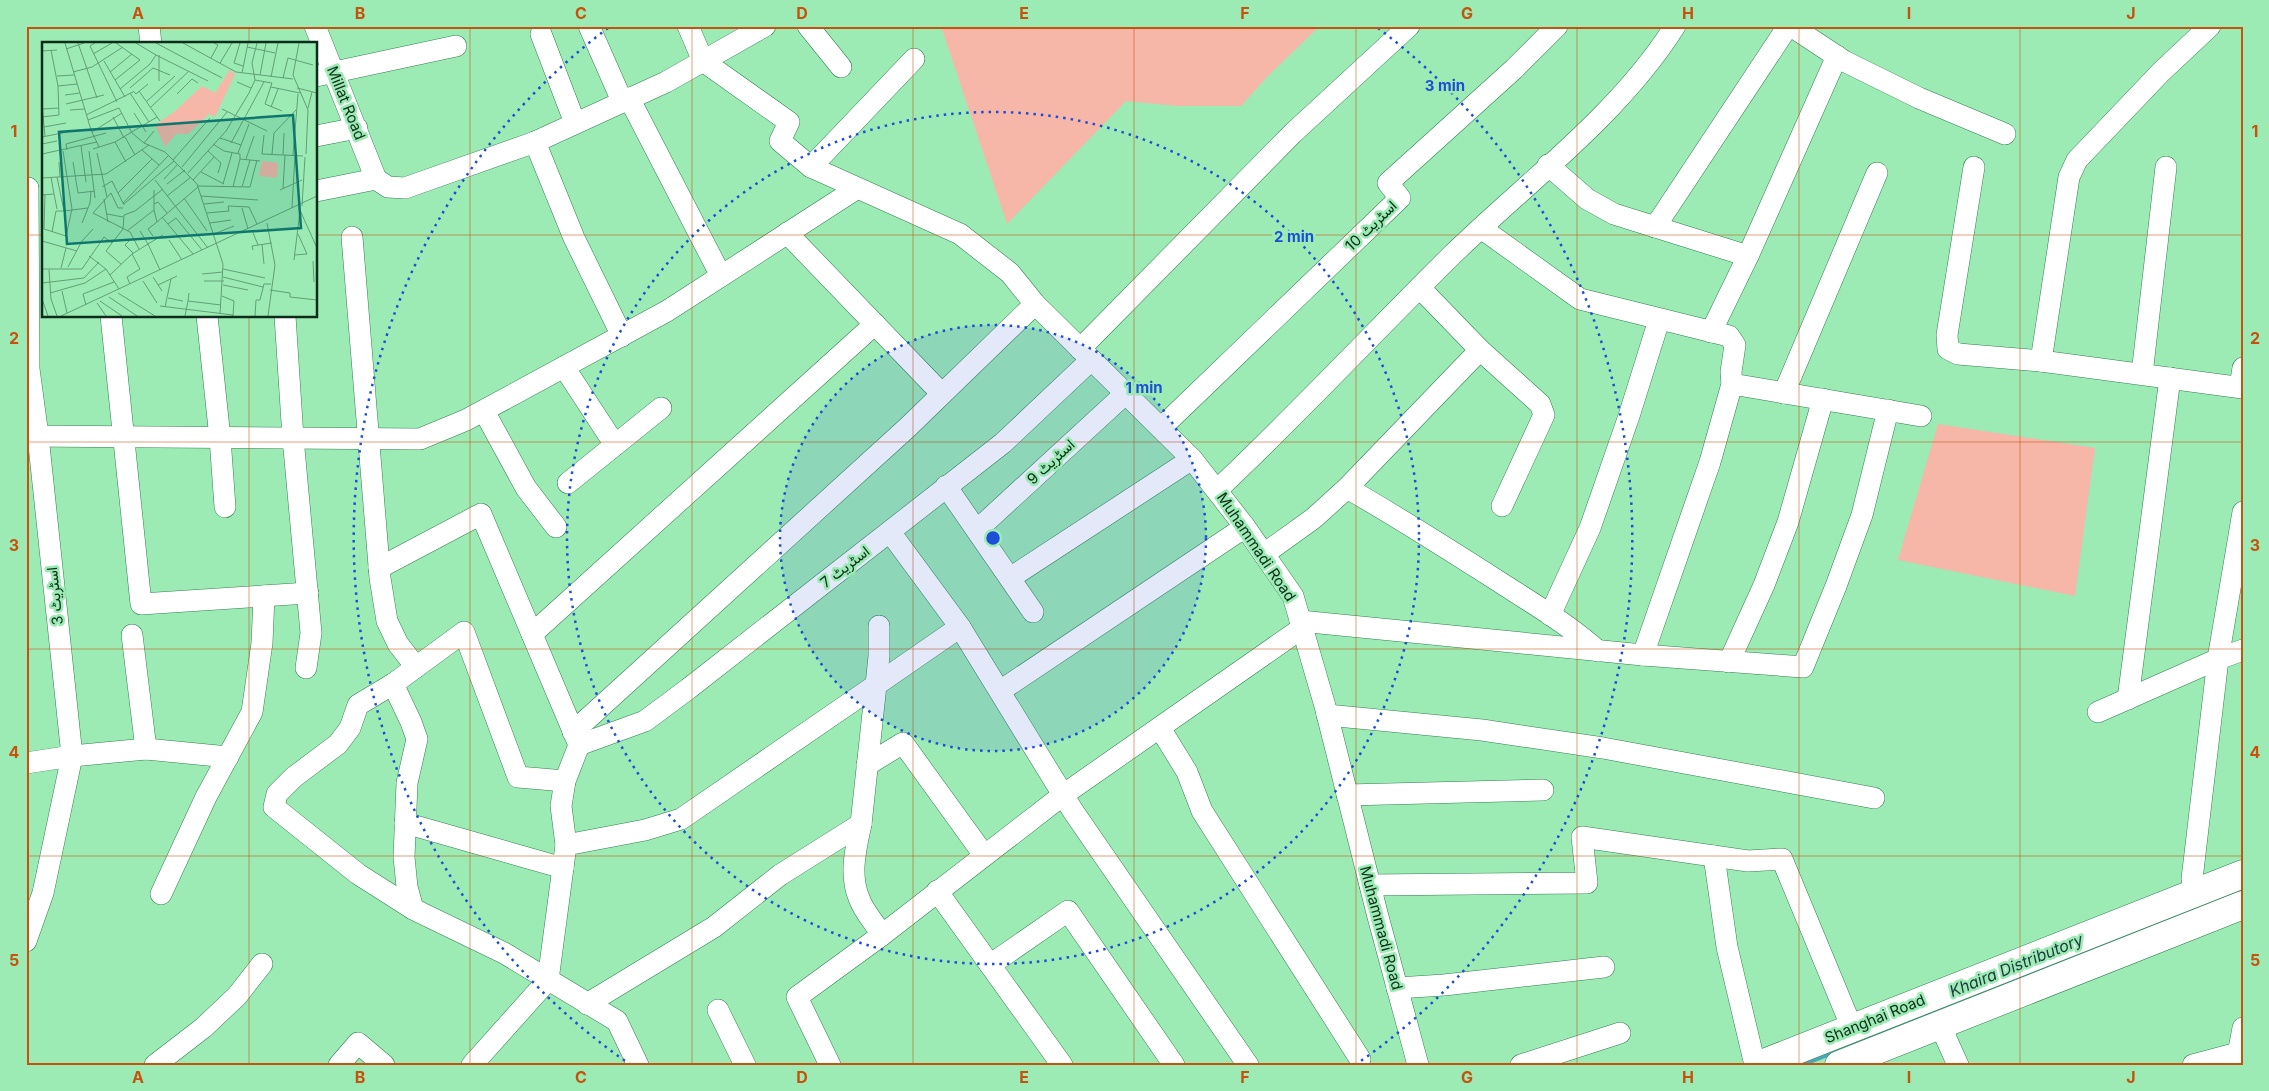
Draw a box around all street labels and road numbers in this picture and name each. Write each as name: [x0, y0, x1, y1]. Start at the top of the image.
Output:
street label: Millat Road: [323, 63, 370, 143]
street label: اسٹریٹ 10: [1341, 196, 1400, 255]
street label: اسٹریٹ 9: [1023, 435, 1078, 488]
street label: Muhammadi Road: [1213, 488, 1300, 605]
street label: اسٹریٹ 7: [816, 541, 873, 592]
street label: اسٹریٹ 3: [42, 566, 67, 626]
street label: Muhammadi Road: [1356, 864, 1407, 992]
street label: Shanghai Road: [1822, 990, 1928, 1047]

